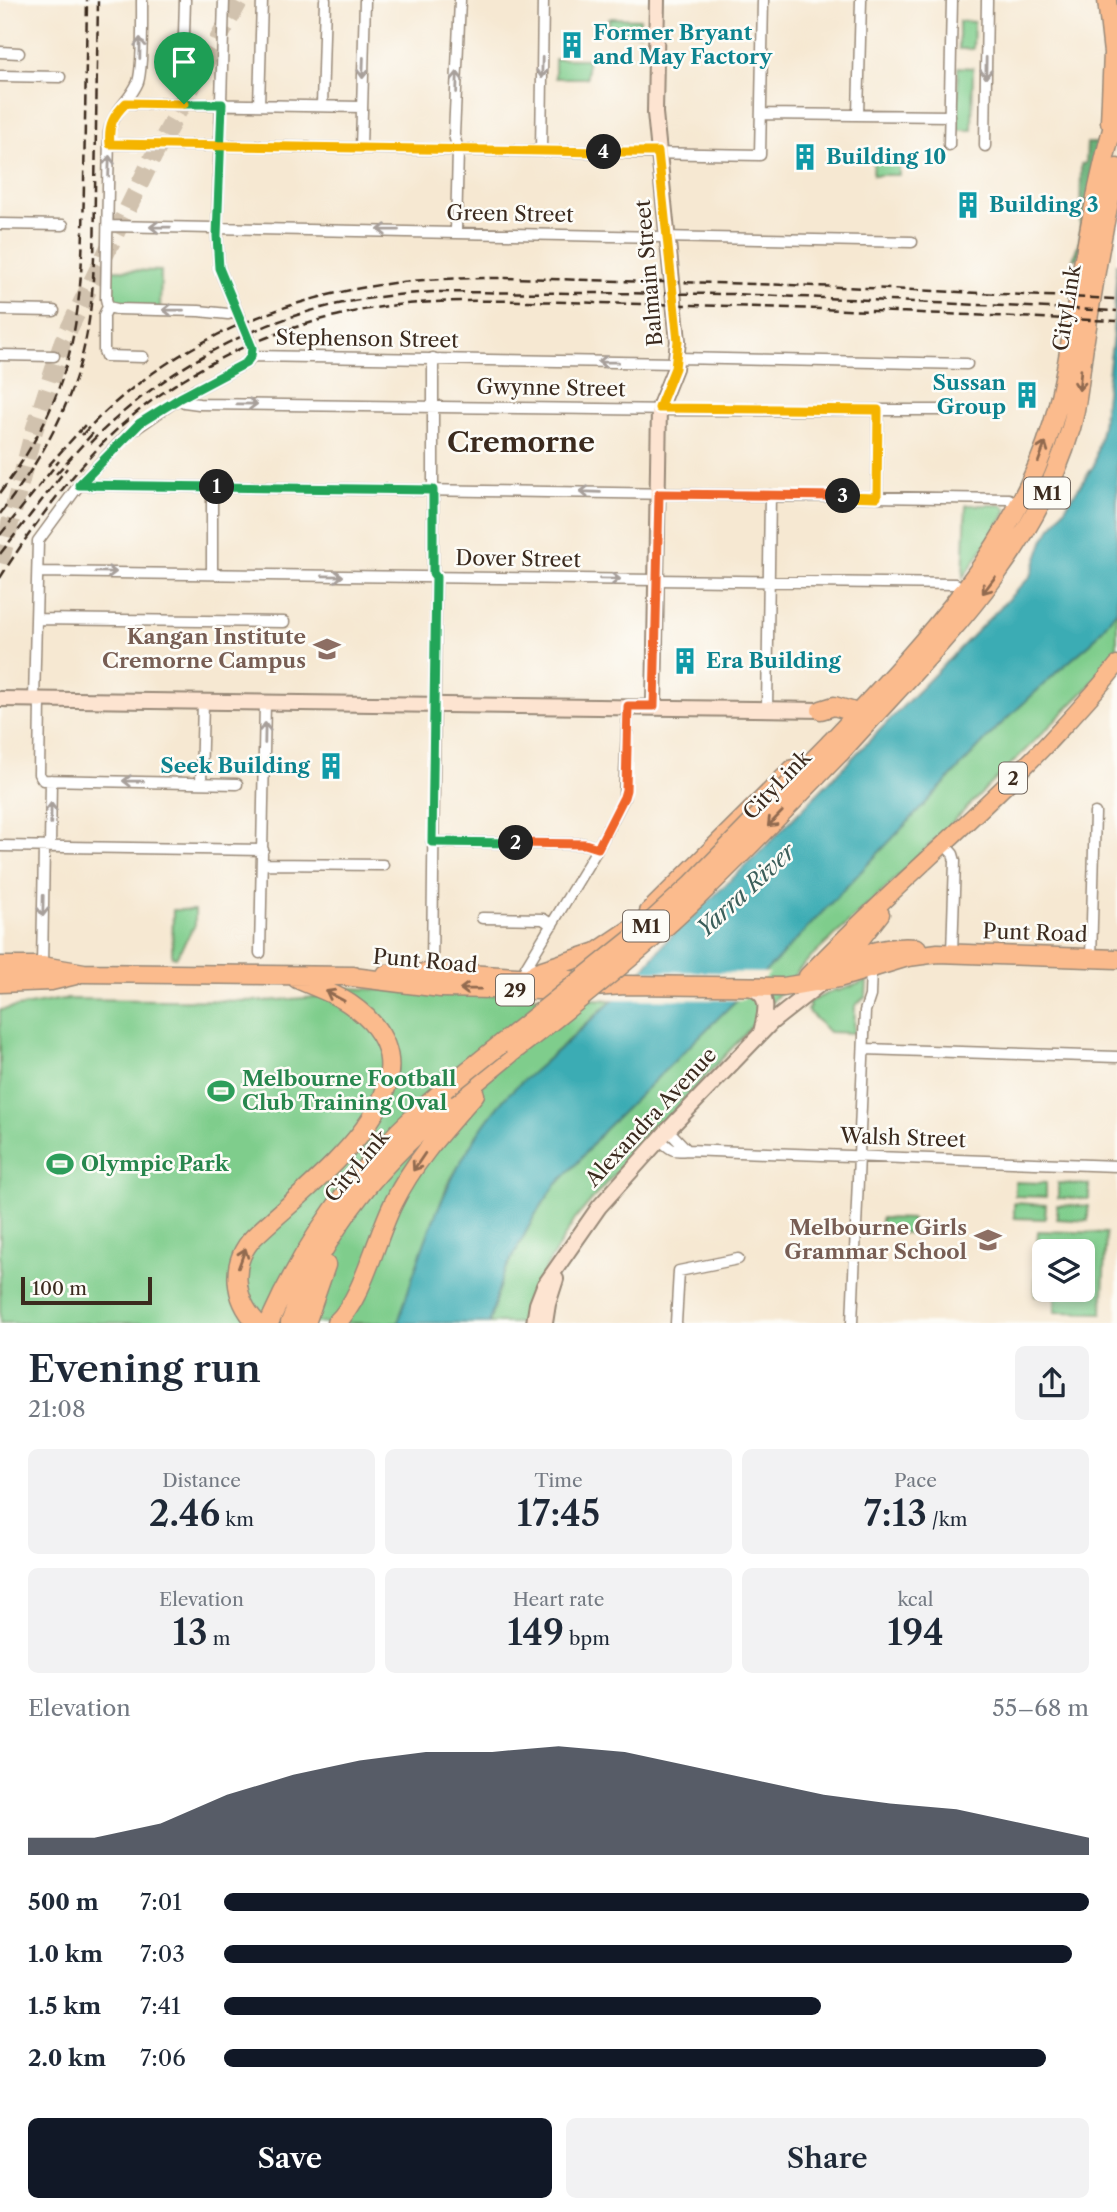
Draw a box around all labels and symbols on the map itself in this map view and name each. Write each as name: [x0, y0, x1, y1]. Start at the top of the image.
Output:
place label: Former Bryant and May Factory: [593, 20, 773, 69]
building icon: Former Bryant and May Factory: [557, 30, 587, 60]
pin: [154, 32, 214, 104]
one-way arrow: [133, 36, 147, 59]
one-way arrow: [357, 56, 370, 79]
one-way arrow: [535, 56, 549, 79]
one-way arrow: [979, 56, 993, 79]
one-way arrow: [451, 71, 464, 94]
pin: 4: [586, 134, 622, 170]
building icon: Building 10: [790, 142, 820, 172]
place label: Building 10: [826, 144, 946, 169]
one-way arrow: [102, 155, 116, 178]
building icon: Building 3: [953, 190, 983, 220]
place label: Building 3: [989, 192, 1099, 217]
street label: Balmain Street: [630, 198, 667, 347]
street label: Green Street: [446, 200, 574, 227]
one-way arrow: [149, 220, 172, 234]
one-way arrow: [377, 224, 400, 237]
street label: CityLink: [1047, 262, 1086, 353]
one-way arrow: [162, 304, 185, 317]
street label: Stephenson Street: [275, 324, 459, 353]
one-way arrow: [597, 355, 620, 368]
one-way arrow: [1073, 368, 1086, 390]
place label: Sussan Group: [933, 370, 1007, 419]
street label: Gwynne Street: [476, 374, 626, 401]
building icon: Sussan Group: [1012, 380, 1042, 410]
one-way arrow: [235, 397, 258, 411]
district label: Cremorne: [447, 425, 595, 459]
one-way arrow: [1037, 442, 1050, 464]
pin: 1: [200, 470, 234, 504]
pin: 3: [826, 478, 860, 514]
road number: M1: [1024, 478, 1070, 508]
one-way arrow: [579, 486, 602, 499]
street label: Dover Street: [455, 545, 581, 572]
one-way arrow: [94, 566, 117, 579]
one-way arrow: [322, 569, 345, 582]
one-way arrow: [598, 572, 621, 586]
one-way arrow: [982, 575, 997, 594]
place label: Kangan Institute Cremorne Campus: [102, 624, 306, 673]
school or university icon: Kangan Institute Cremorne Campus: [312, 634, 342, 664]
building icon: Era Building: [670, 646, 700, 676]
place label: Era Building: [706, 648, 842, 673]
one-way arrow: [258, 722, 272, 745]
street label: CityLink: [738, 744, 816, 825]
building icon: Seek Building: [316, 751, 346, 781]
place label: Seek Building: [160, 753, 311, 778]
road number: 2: [999, 762, 1027, 793]
one-way arrow: [121, 774, 144, 788]
one-way arrow: [44, 802, 58, 825]
one-way arrow: [767, 811, 784, 828]
pin: 2: [498, 826, 534, 860]
water label: Yarra River: [691, 836, 802, 943]
one-way arrow: [36, 894, 50, 917]
road number: M1: [623, 910, 669, 942]
street label: Punt Road: [982, 918, 1088, 947]
street label: Punt Road: [372, 943, 479, 978]
road number: 29: [496, 974, 534, 1006]
one-way arrow: [459, 982, 482, 996]
one-way arrow: [326, 989, 346, 1003]
street label: Alexandra Avenue: [579, 1042, 721, 1192]
place label: Melbourne Football Club Training Oval: [242, 1066, 456, 1115]
sports icon: Melbourne Football Club Training Oval: [206, 1076, 236, 1106]
street label: Walsh Street: [839, 1123, 967, 1152]
street label: CityLink: [319, 1124, 395, 1207]
sports icon: Olympic Park: [45, 1149, 75, 1179]
place label: Olympic Park: [81, 1151, 230, 1176]
one-way arrow: [411, 1152, 426, 1171]
place label: Melbourne Girls Grammar School: [784, 1215, 967, 1264]
school or university icon: Melbourne Girls Grammar School: [973, 1225, 1003, 1255]
one-way arrow: [237, 1247, 249, 1269]
scale bar: [21, 1274, 152, 1306]

